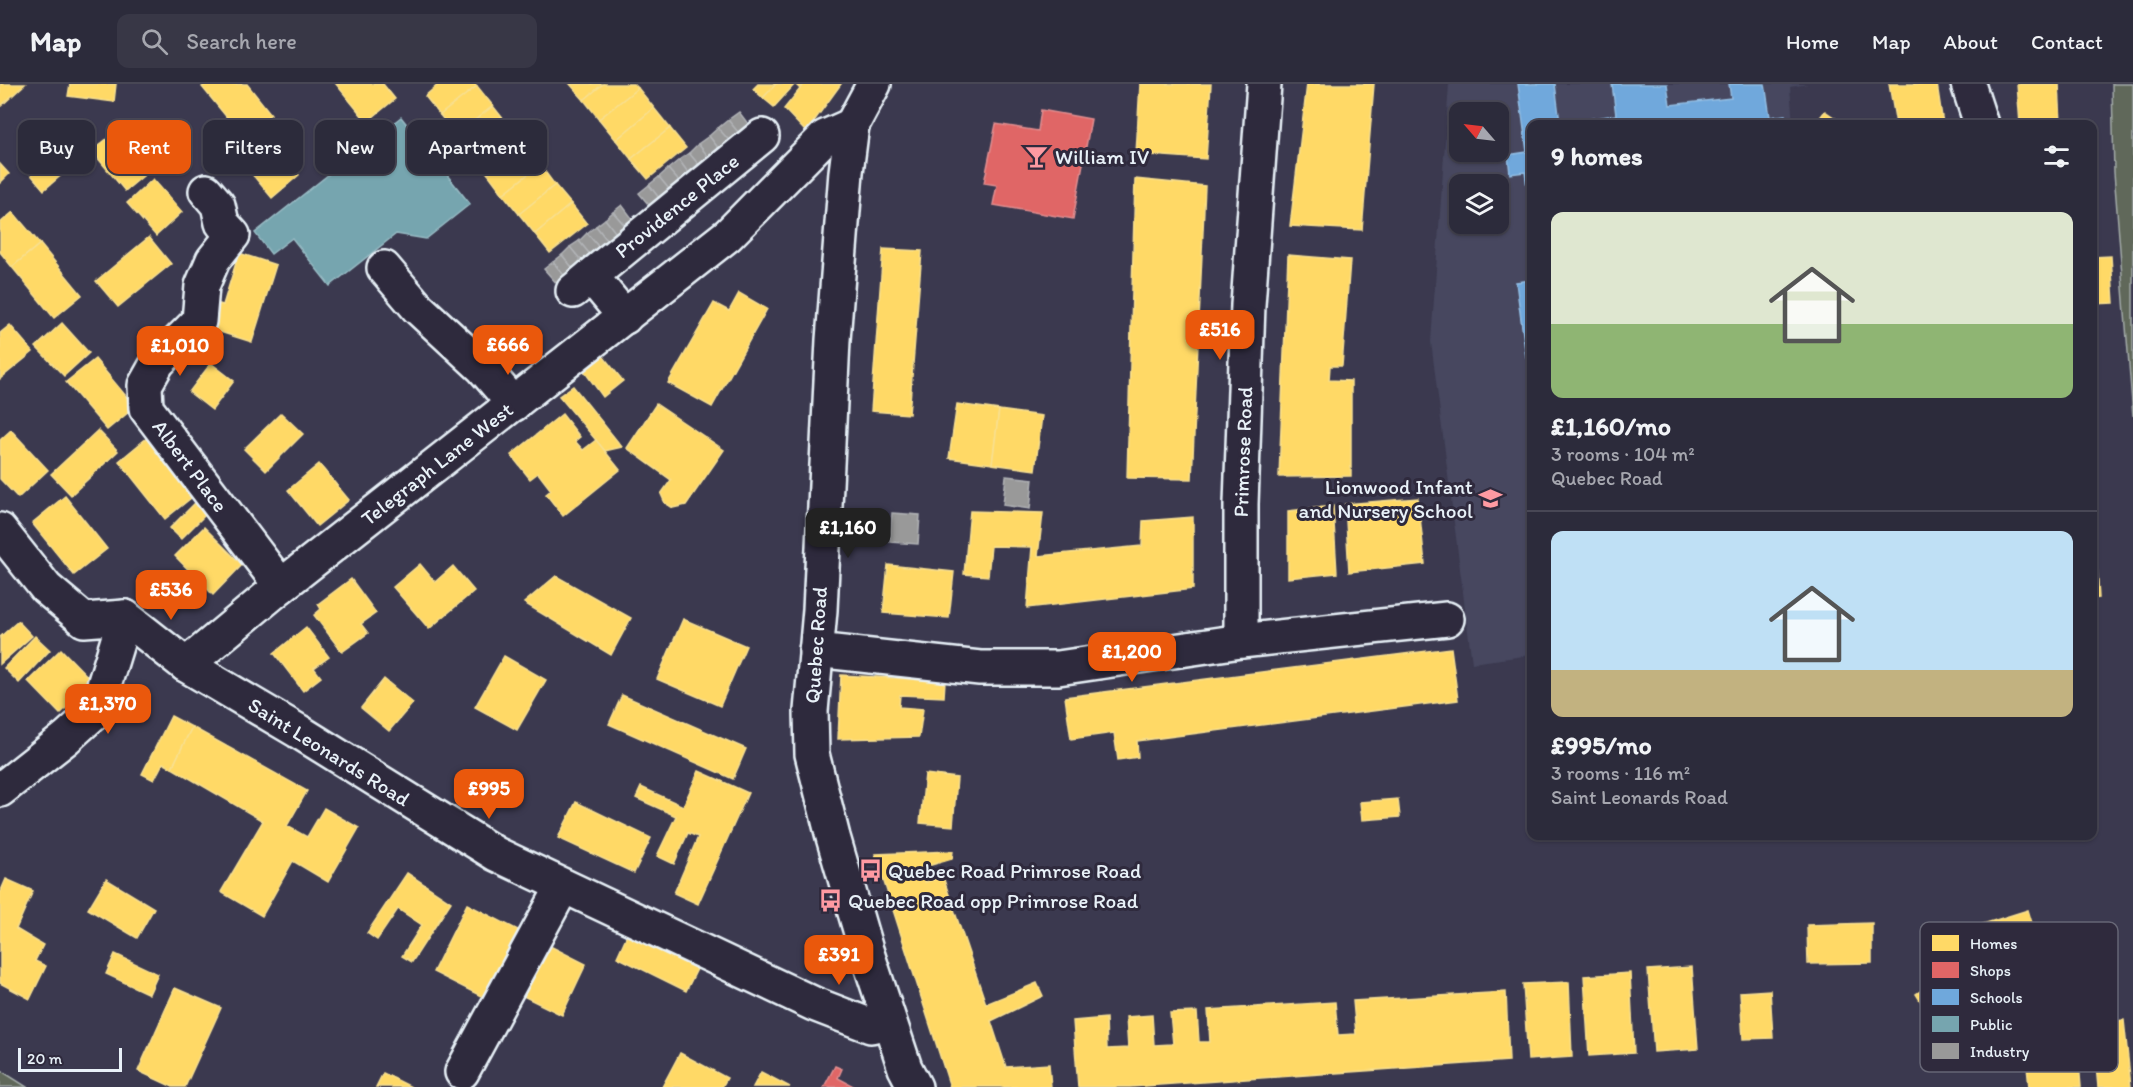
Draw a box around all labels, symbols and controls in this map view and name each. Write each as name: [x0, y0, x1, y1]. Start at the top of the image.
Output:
search box: [117, 14, 537, 68]
text: Map: [30, 24, 81, 58]
icon: search: [138, 25, 171, 58]
text: Search here: [186, 28, 297, 55]
text: Home: [1786, 29, 1839, 54]
text: Map: [1872, 29, 1911, 54]
text: About: [1944, 29, 1998, 54]
text: Contact: [2031, 29, 2103, 54]
north arrow: [1449, 102, 1509, 162]
map controls: [1449, 102, 1509, 234]
chip: Buy: [18, 120, 95, 174]
chip: Rent: [107, 120, 191, 174]
chip: Filters: [203, 120, 303, 174]
chip: New: [315, 120, 395, 174]
chip: Apartment: [407, 120, 547, 174]
text: 9 homes: [1551, 140, 1643, 172]
icon: filters: [2040, 140, 2073, 173]
bar icon: William IV: [1024, 144, 1050, 170]
place label: William IV: [1055, 144, 1150, 169]
street label: Providence Place: [610, 148, 744, 263]
button: layers: [1449, 174, 1509, 234]
icon: home: [1758, 251, 1866, 359]
pin: £516: [1184, 310, 1256, 361]
text: £516: [1199, 317, 1241, 341]
pin: £666: [472, 325, 544, 376]
pin: £1,010: [131, 326, 229, 377]
text: £666: [487, 332, 529, 356]
text: £1,010: [151, 333, 209, 357]
street label: Primrose Road: [1228, 386, 1257, 518]
street label: Telegraph Lane West: [356, 397, 518, 531]
text: £1,160/mo: [1551, 410, 1671, 442]
street label: Albert Place: [147, 414, 233, 517]
text: 3 rooms · 104 m²: [1551, 442, 1695, 466]
text: Quebec Road: [1551, 466, 1663, 490]
place label: Lionwood Infant and Nursery School: [1298, 474, 1473, 523]
school or university icon: Lionwood Infant and Nursery School: [1478, 486, 1504, 512]
pin: £1,160: [799, 508, 897, 559]
text: £1,160: [820, 515, 876, 539]
pin: £536: [135, 570, 207, 621]
icon: home: [1758, 570, 1866, 678]
text: £536: [150, 577, 192, 601]
street label: Quebec Road: [799, 585, 832, 704]
pin: £1,200: [1083, 632, 1181, 683]
text: £1,200: [1102, 639, 1162, 663]
pin: £1,370: [59, 684, 157, 735]
text: £1,370: [79, 691, 137, 715]
street label: Saint Leonards Road: [244, 692, 415, 812]
text: £995/mo: [1551, 729, 1652, 761]
text: 3 rooms · 116 m²: [1551, 761, 1690, 785]
pin: £995: [453, 769, 525, 820]
text: £995: [468, 776, 510, 800]
text: Saint Leonards Road: [1551, 785, 1728, 809]
bus stop icon: Quebec Road Primrose Road: [857, 858, 883, 884]
place label: Quebec Road Primrose Road: [888, 858, 1141, 883]
bus stop icon: Quebec Road opp Primrose Road: [817, 888, 843, 914]
place label: Quebec Road opp Primrose Road: [848, 888, 1139, 913]
legend: [1920, 922, 2118, 1072]
text: Homes: [1970, 934, 2017, 953]
pin: £391: [803, 935, 875, 986]
text: £391: [818, 942, 860, 966]
text: Shops: [1970, 961, 2011, 980]
text: Schools: [1970, 988, 2023, 1007]
text: Public: [1970, 1015, 2012, 1034]
text: Industry: [1970, 1042, 2030, 1061]
scale bar: [18, 1045, 122, 1072]
text: 20 m: [27, 1049, 62, 1068]

